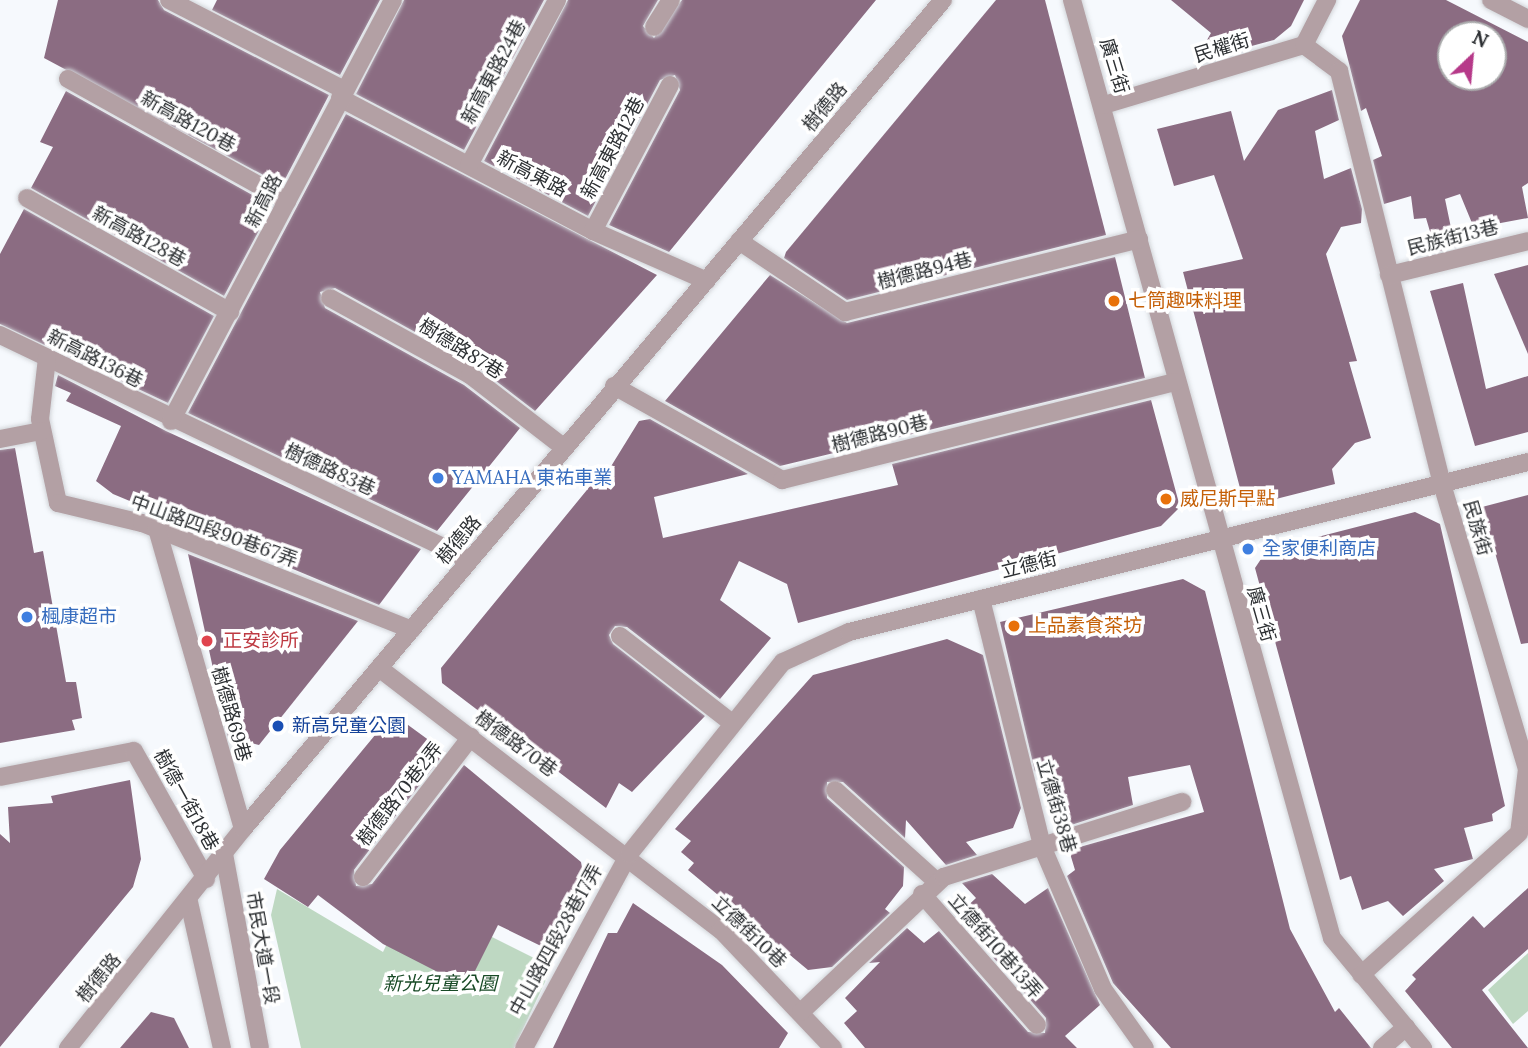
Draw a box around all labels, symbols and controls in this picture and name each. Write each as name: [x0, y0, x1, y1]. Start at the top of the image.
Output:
street label: 新高東路24巷: [457, 16, 531, 128]
north arrow: [1437, 21, 1507, 91]
text: N: [1468, 25, 1492, 53]
street label: 民權街: [1191, 29, 1253, 67]
street label: 廣三街: [1095, 35, 1133, 97]
street label: 樹德路: [798, 78, 852, 136]
street label: 新高路120巷: [137, 87, 239, 157]
street label: 新高東路12巷: [577, 93, 649, 203]
street label: 新高東路: [493, 146, 571, 202]
street label: 新高路: [241, 170, 287, 232]
street label: 新高路128巷: [88, 202, 190, 272]
street label: 民族街13巷: [1405, 216, 1501, 260]
street label: 樹德路94巷: [875, 248, 975, 294]
place label: 七筒趣味料理: [1128, 290, 1242, 312]
marker: 七筒趣味料理: [1106, 293, 1122, 309]
street label: 樹德路87巷: [414, 314, 508, 384]
street label: 新高路136巷: [43, 325, 147, 393]
street label: 樹德路90巷: [829, 411, 931, 457]
street label: 樹德路83巷: [281, 439, 379, 501]
place label: YAMAHA 東祐車業: [452, 467, 612, 489]
marker: YAMAHA 東祐車業: [430, 470, 446, 486]
place label: 威尼斯早點: [1180, 488, 1275, 510]
street label: 中山路四段90巷67弄: [128, 490, 300, 572]
marker: 威尼斯早點: [1158, 491, 1174, 507]
street label: 民族街: [1458, 497, 1496, 559]
street label: 樹德路: [432, 511, 486, 569]
place label: 全家便利商店: [1262, 538, 1376, 560]
marker: 全家便利商店: [1240, 541, 1256, 557]
street label: 立德街: [999, 547, 1059, 583]
street label: 廣三街: [1242, 583, 1280, 645]
place label: 楓康超市: [41, 606, 117, 628]
marker: 楓康超市: [19, 609, 35, 625]
place label: 上品素食茶坊: [1028, 615, 1142, 637]
marker: 上品素食茶坊: [1006, 618, 1022, 634]
place label: 正安診所: [223, 630, 299, 652]
marker: 正安診所: [197, 631, 217, 651]
street label: 樹德路69巷: [207, 664, 255, 764]
street label: 樹德路70巷: [471, 706, 561, 782]
place label: 新高兒童公園: [292, 715, 406, 737]
marker: 新高兒童公園: [270, 718, 286, 734]
street label: 樹德路70巷2弄: [352, 737, 448, 851]
street label: 樹德一街18巷: [149, 745, 223, 855]
street label: 立德街38巷: [1032, 756, 1080, 856]
street label: 中山路四段28巷17弄: [505, 860, 607, 1020]
street label: 立德街10巷13弄: [943, 889, 1047, 1003]
street label: 市民大道一段: [241, 890, 283, 1006]
street label: 立德街10巷: [707, 891, 791, 973]
street label: 樹德路: [72, 949, 126, 1007]
park label: 新光兒童公園: [383, 973, 497, 995]

